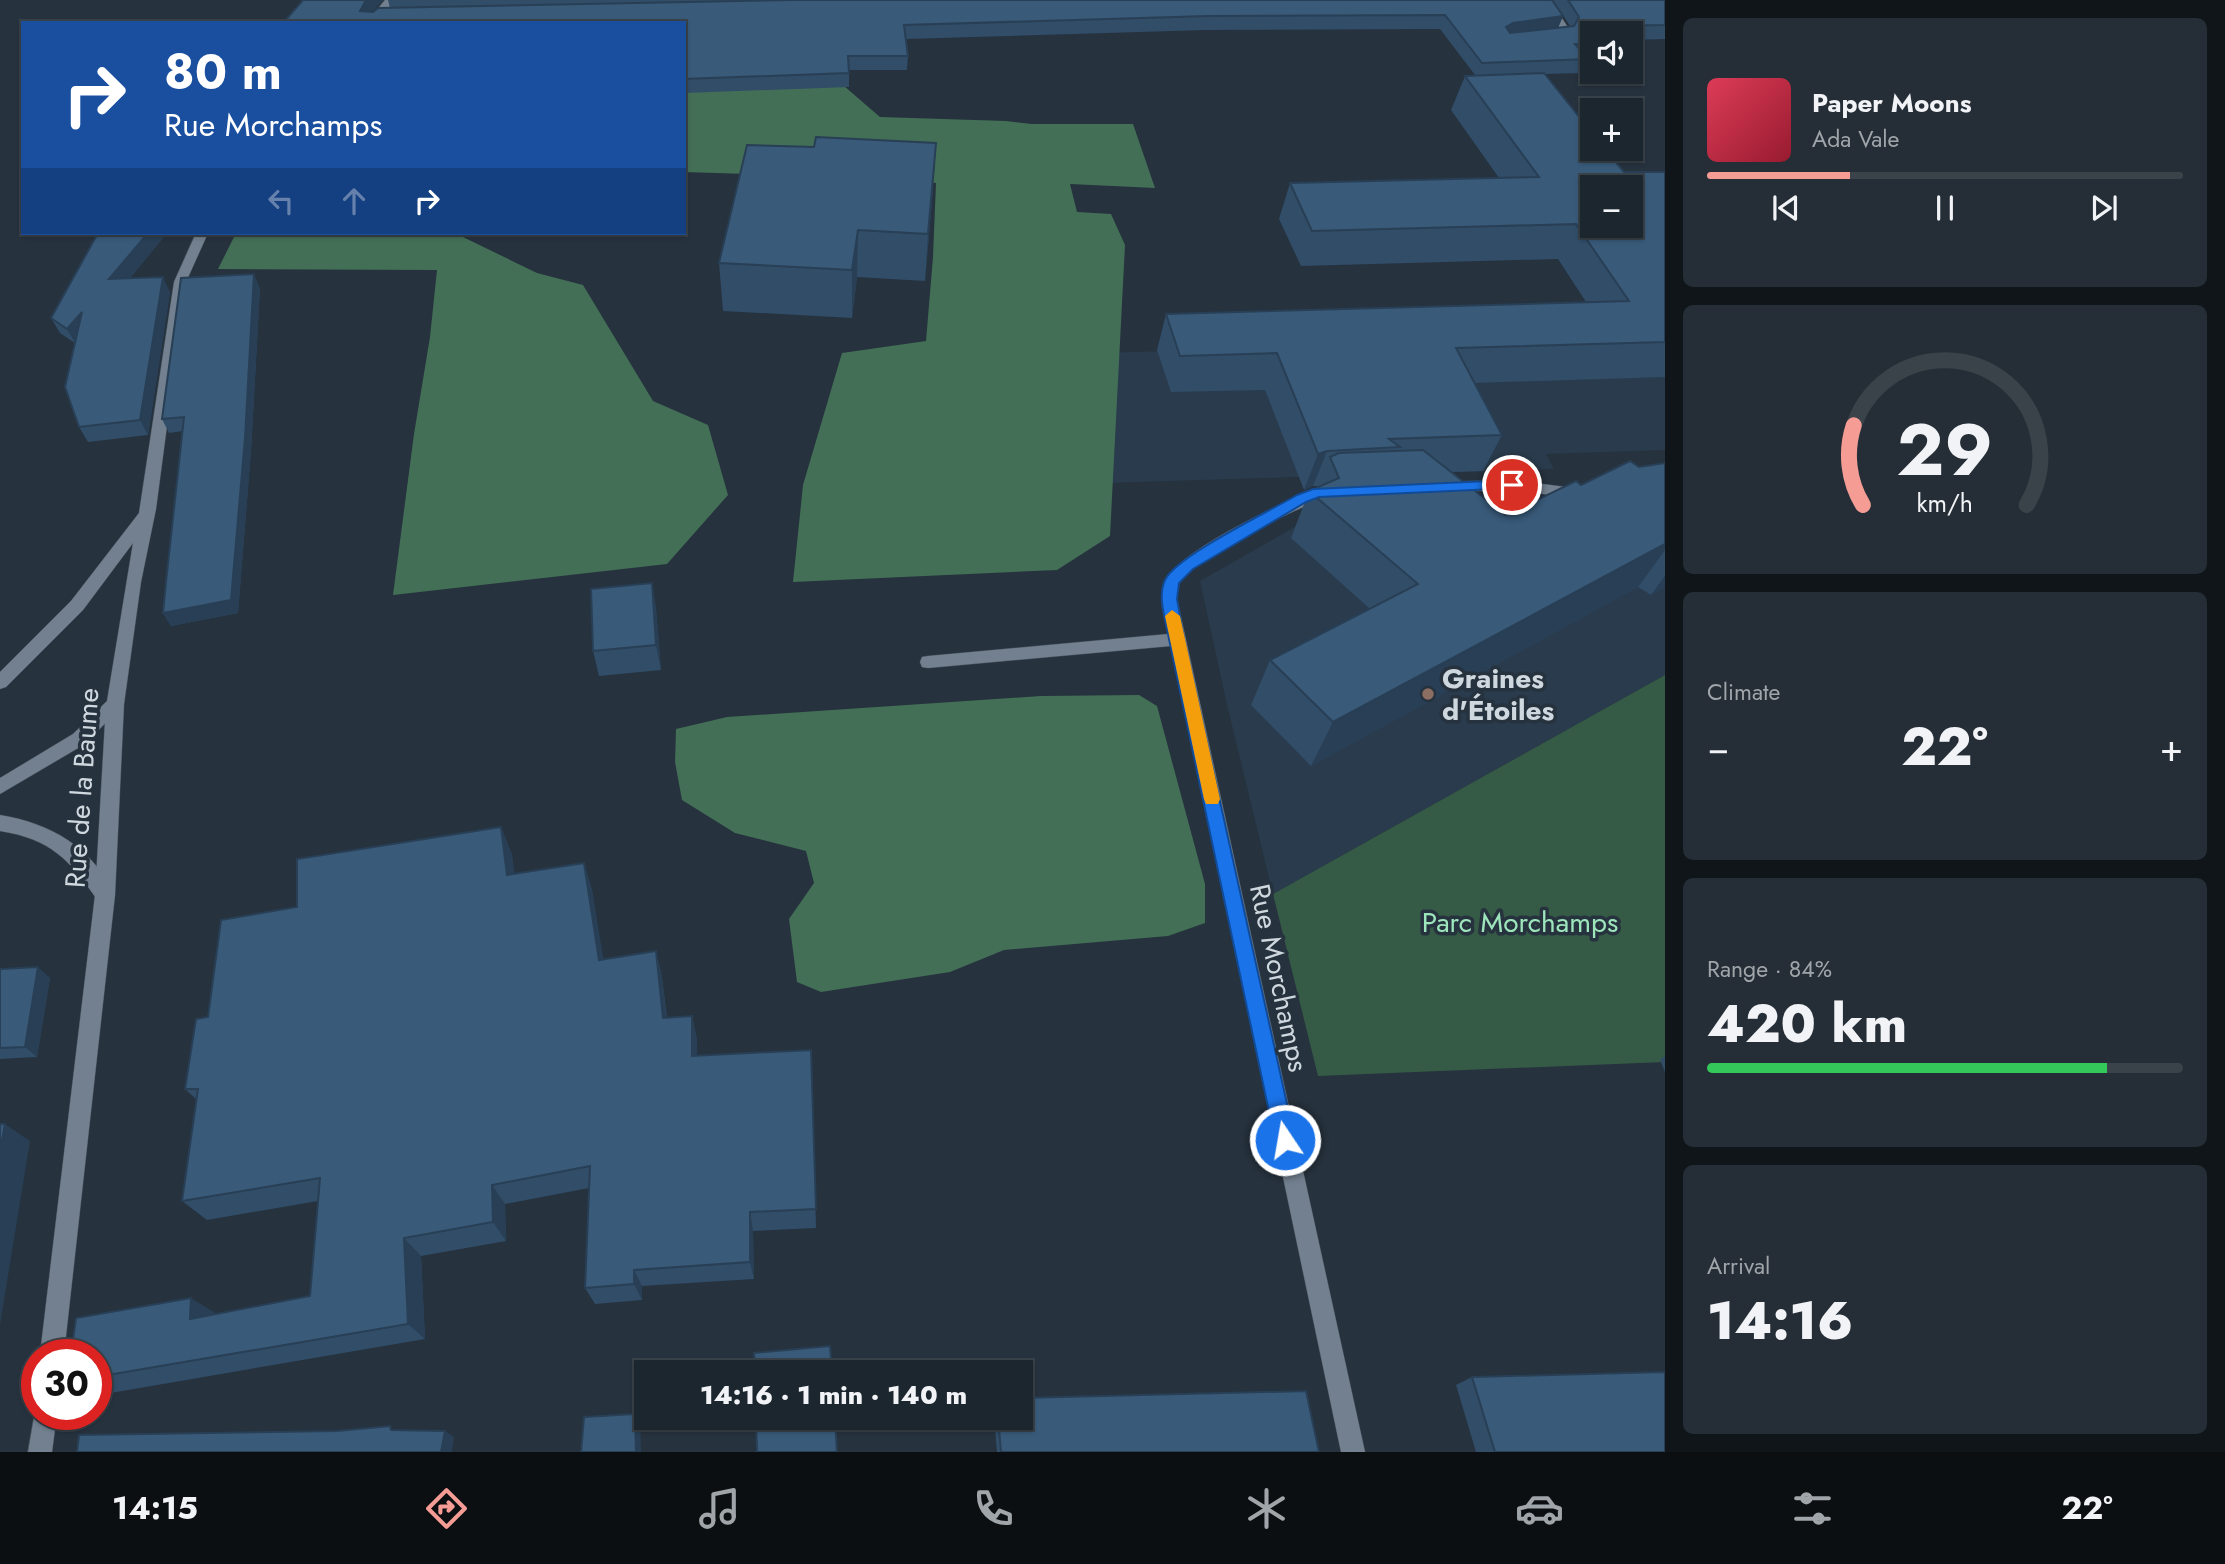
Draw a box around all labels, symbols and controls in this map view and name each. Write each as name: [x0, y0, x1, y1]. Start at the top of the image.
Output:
map controls: [1580, 21, 1643, 238]
button: sound: [1580, 21, 1643, 84]
text: 80 m: [164, 37, 282, 107]
icon: right: [49, 49, 140, 140]
text: Paper Moons: [1812, 84, 1972, 122]
button: +: [1580, 98, 1643, 161]
text: Rue Morchamps: [164, 102, 382, 148]
text: Ada Vale: [1812, 122, 1899, 156]
button: −: [1580, 175, 1643, 238]
icon: left: [262, 182, 300, 220]
icon: ahead: [335, 182, 373, 220]
icon: right: [408, 182, 446, 220]
icon: previous: [1767, 189, 1805, 227]
icon: pause: [1926, 189, 1964, 227]
icon: next: [2085, 189, 2123, 227]
text: 29: [1897, 398, 1993, 503]
pin: [1482, 455, 1542, 515]
icon: arrive: [1493, 466, 1531, 504]
text: km/h: [1917, 485, 1973, 521]
place label: Graines d'Étoiles: [1442, 658, 1555, 731]
text: Climate: [1707, 675, 1780, 709]
marker: Graines d'Étoiles: [1420, 686, 1436, 702]
street label: Rue de la Baume: [55, 687, 109, 889]
text: 22°: [1901, 709, 1988, 785]
text: −: [1707, 720, 1729, 775]
text: +: [2160, 720, 2183, 775]
street label: Rue Morchamps: [1239, 880, 1319, 1076]
park label: Parc Morchamps: [1422, 902, 1618, 943]
text: Range · 84%: [1707, 952, 1832, 986]
text: 420 km: [1707, 986, 1907, 1062]
position arrow: [1248, 1103, 1322, 1177]
text: Arrival: [1707, 1249, 1770, 1283]
text: 14:16: [1707, 1283, 1853, 1359]
speed limit sign: 30: [21, 1339, 112, 1430]
text: 14:16 · 1 min · 140 m: [700, 1376, 967, 1414]
icon: directions: [422, 1484, 471, 1533]
icon: music: [695, 1484, 744, 1533]
icon: phone: [969, 1484, 1018, 1533]
icon: climate: [1242, 1484, 1291, 1533]
icon: car: [1515, 1484, 1564, 1533]
icon: filters: [1788, 1484, 1837, 1533]
text: 14:15: [112, 1485, 198, 1531]
text: 22°: [2061, 1485, 2113, 1531]

